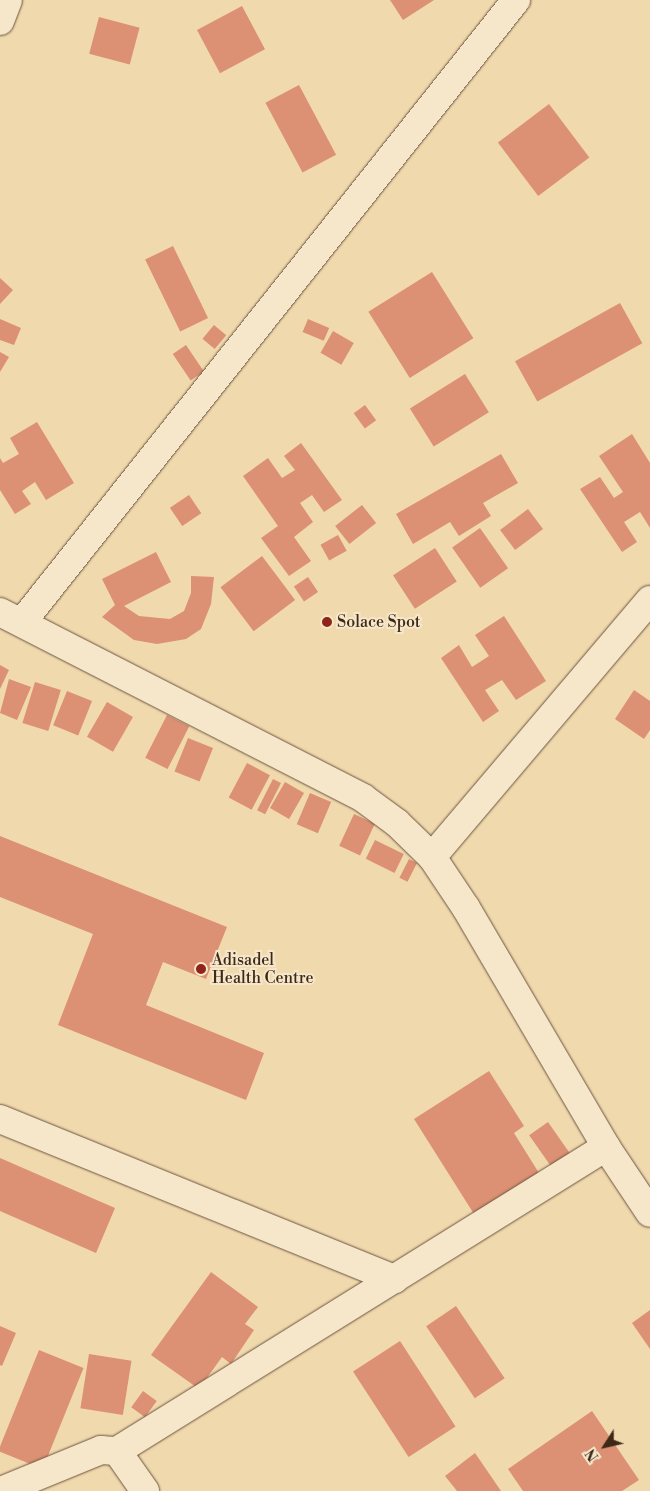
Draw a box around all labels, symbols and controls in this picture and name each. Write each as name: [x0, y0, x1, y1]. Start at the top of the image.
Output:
place label: Solace Spot: [337, 612, 420, 632]
marker: Solace Spot: [321, 616, 333, 628]
place label: Adisadel Health Centre: [212, 950, 314, 988]
marker: Adisadel Health Centre: [194, 962, 208, 976]
north arrow: [580, 1421, 630, 1471]
text: N: [582, 1445, 603, 1464]

